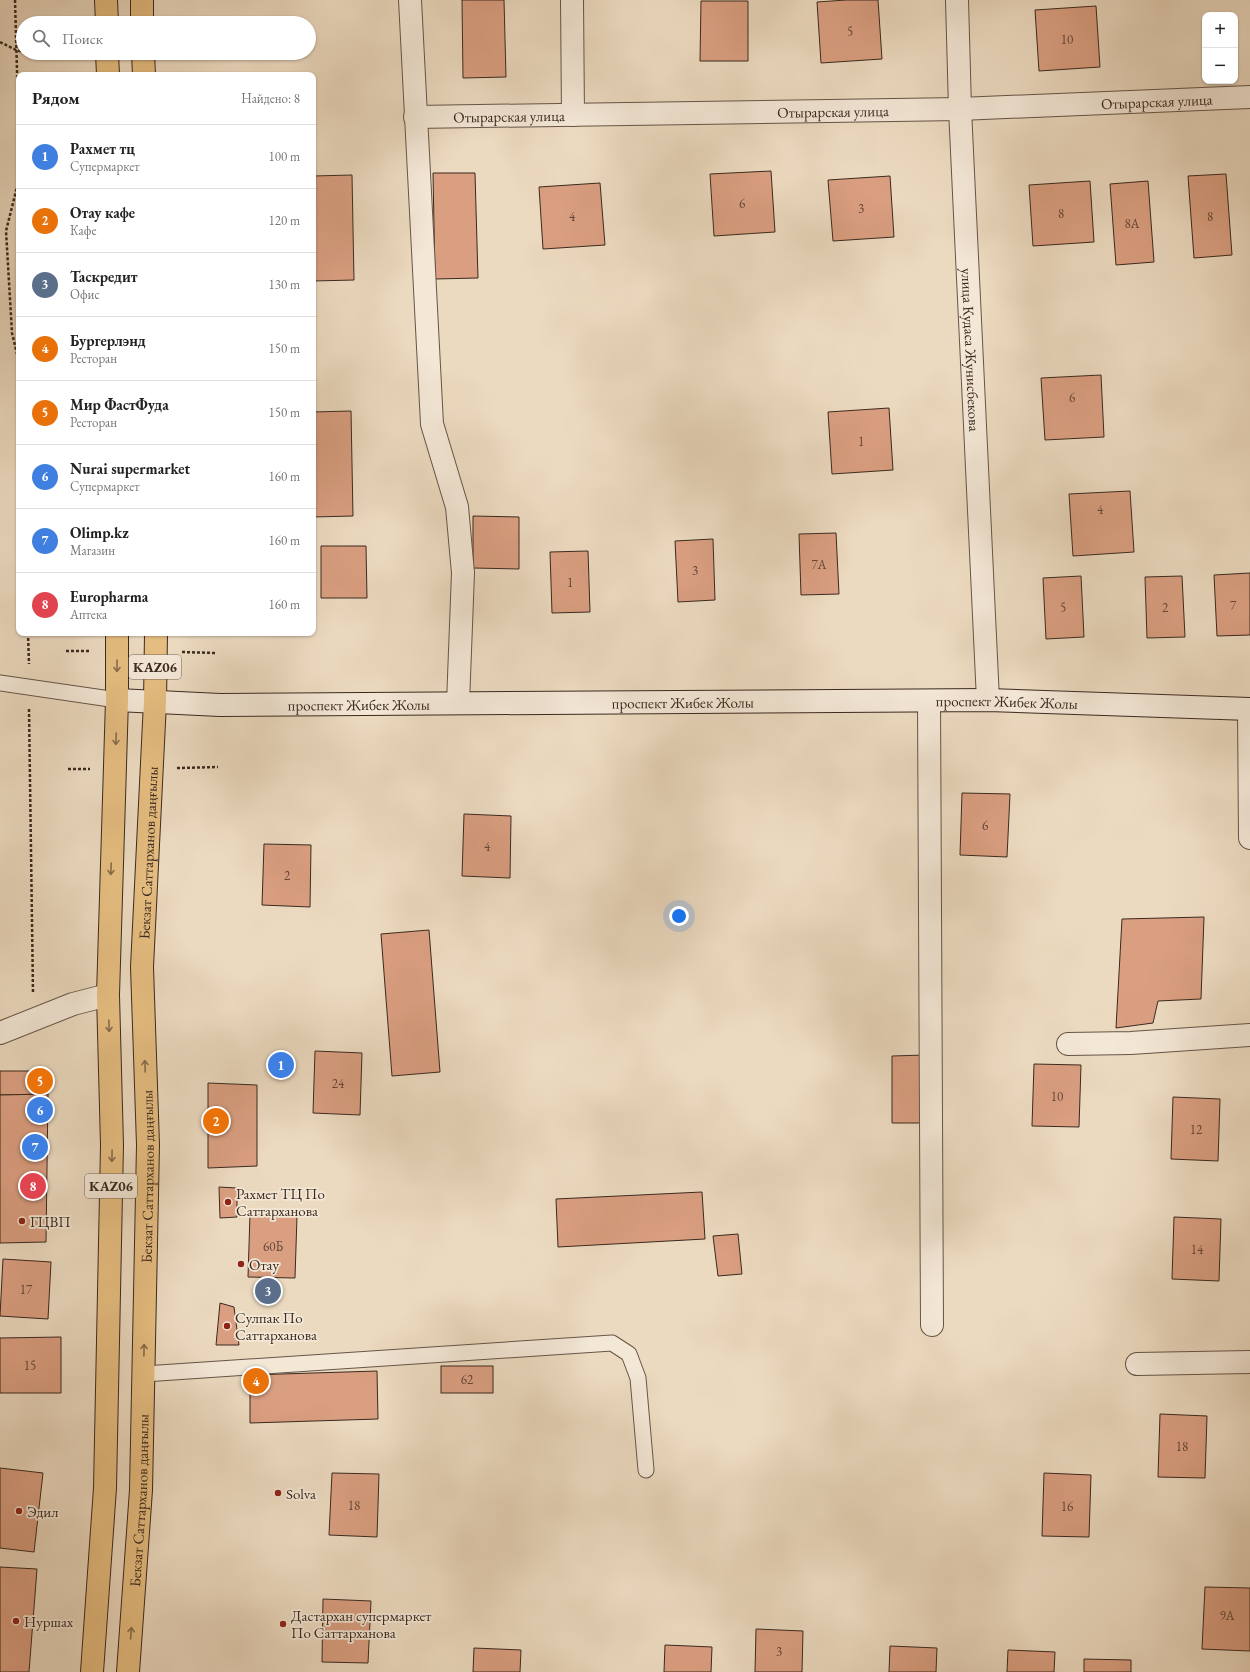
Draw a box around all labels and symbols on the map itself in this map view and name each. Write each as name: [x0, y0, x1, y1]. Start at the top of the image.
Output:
house number: 5: [847, 23, 853, 40]
house number: 10: [1061, 31, 1073, 48]
street label: Отырарская улица: [1101, 89, 1213, 113]
street label: Отырарская улица: [777, 101, 889, 121]
street label: Отырарская улица: [453, 105, 565, 126]
house number: 6: [739, 195, 745, 212]
house number: 3: [858, 200, 864, 217]
house number: 8: [1058, 205, 1064, 222]
house number: 4: [569, 208, 576, 225]
house number: 8: [1207, 208, 1213, 225]
house number: 8A: [1124, 215, 1141, 232]
street label: улица Кудаса Жунисбекова: [958, 268, 985, 432]
house number: 6: [1069, 389, 1075, 406]
house number: 1: [858, 433, 864, 450]
house number: 4: [1097, 501, 1104, 518]
house number: 7A: [811, 556, 828, 573]
house number: 3: [692, 562, 698, 579]
house number: 1: [567, 574, 573, 591]
house number: 7: [1230, 597, 1237, 614]
house number: 5: [1060, 599, 1066, 616]
house number: 2: [1162, 599, 1169, 616]
road number: KАZ06: [129, 655, 181, 679]
one-way arrow: [113, 659, 121, 672]
street label: проспект Жибек Жолы: [936, 690, 1078, 713]
street label: проспект Жибек Жолы: [612, 692, 754, 712]
street label: проспект Жибек Жолы: [288, 694, 430, 714]
one-way arrow: [112, 732, 119, 745]
street label: Бекзат Саттарханов даңғылы: [134, 766, 161, 940]
house number: 6: [982, 817, 988, 834]
house number: 4: [484, 838, 491, 855]
one-way arrow: [108, 862, 115, 875]
house number: 2: [284, 867, 291, 884]
your location: [669, 906, 689, 926]
one-way arrow: [105, 1019, 112, 1032]
pin: 1: [268, 1050, 294, 1080]
one-way arrow: [142, 1060, 149, 1073]
pin: 5: [27, 1066, 53, 1096]
house number: 24: [332, 1075, 345, 1092]
house number: 10: [1051, 1088, 1063, 1105]
street label: Бекзат Саттарханов даңғылы: [136, 1090, 158, 1263]
pin: 6: [27, 1095, 53, 1125]
pin: 2: [203, 1106, 229, 1136]
house number: 12: [1190, 1121, 1203, 1138]
pin: 7: [22, 1132, 48, 1162]
one-way arrow: [108, 1149, 116, 1162]
pin: 8: [20, 1171, 46, 1201]
road number: KАZ06: [85, 1174, 137, 1198]
place label: Рахмет ТЦ По Саттарханова: [236, 1184, 325, 1220]
marker: Рахмет ТЦ По Саттарханова: [223, 1197, 233, 1207]
place label: ГЦВП: [30, 1212, 71, 1231]
marker: ГЦВП: [17, 1216, 27, 1226]
house number: 60Б: [263, 1238, 283, 1255]
house number: 14: [1191, 1241, 1204, 1258]
place label: Отау: [249, 1255, 279, 1274]
marker: Отау: [236, 1259, 246, 1269]
pin: 3: [255, 1276, 281, 1306]
house number: 17: [20, 1281, 33, 1298]
place label: Сулпак По Саттарханова: [235, 1308, 317, 1344]
marker: Сулпак По Саттарханова: [222, 1321, 232, 1331]
one-way arrow: [140, 1344, 148, 1357]
house number: 15: [24, 1357, 36, 1374]
pin: 4: [243, 1366, 269, 1396]
house number: 62: [461, 1371, 474, 1388]
street label: Бекзат Саттарханов даңғылы: [125, 1414, 152, 1588]
house number: 18: [1176, 1438, 1188, 1455]
place label: Solva: [286, 1484, 316, 1503]
marker: Solva: [273, 1488, 283, 1498]
house number: 18: [348, 1497, 360, 1514]
house number: 16: [1061, 1498, 1073, 1515]
place label: Эдил: [27, 1502, 58, 1521]
marker: Эдил: [14, 1506, 24, 1516]
place label: Дастархан супермаркет По Саттарханова: [291, 1606, 432, 1642]
house number: 9A: [1219, 1607, 1236, 1624]
place label: Нуршах: [24, 1612, 74, 1631]
marker: Нуршах: [11, 1616, 21, 1626]
marker: Дастархан супермаркет По Саттарханова: [278, 1619, 288, 1629]
one-way arrow: [127, 1627, 134, 1640]
house number: 3: [776, 1643, 782, 1660]

